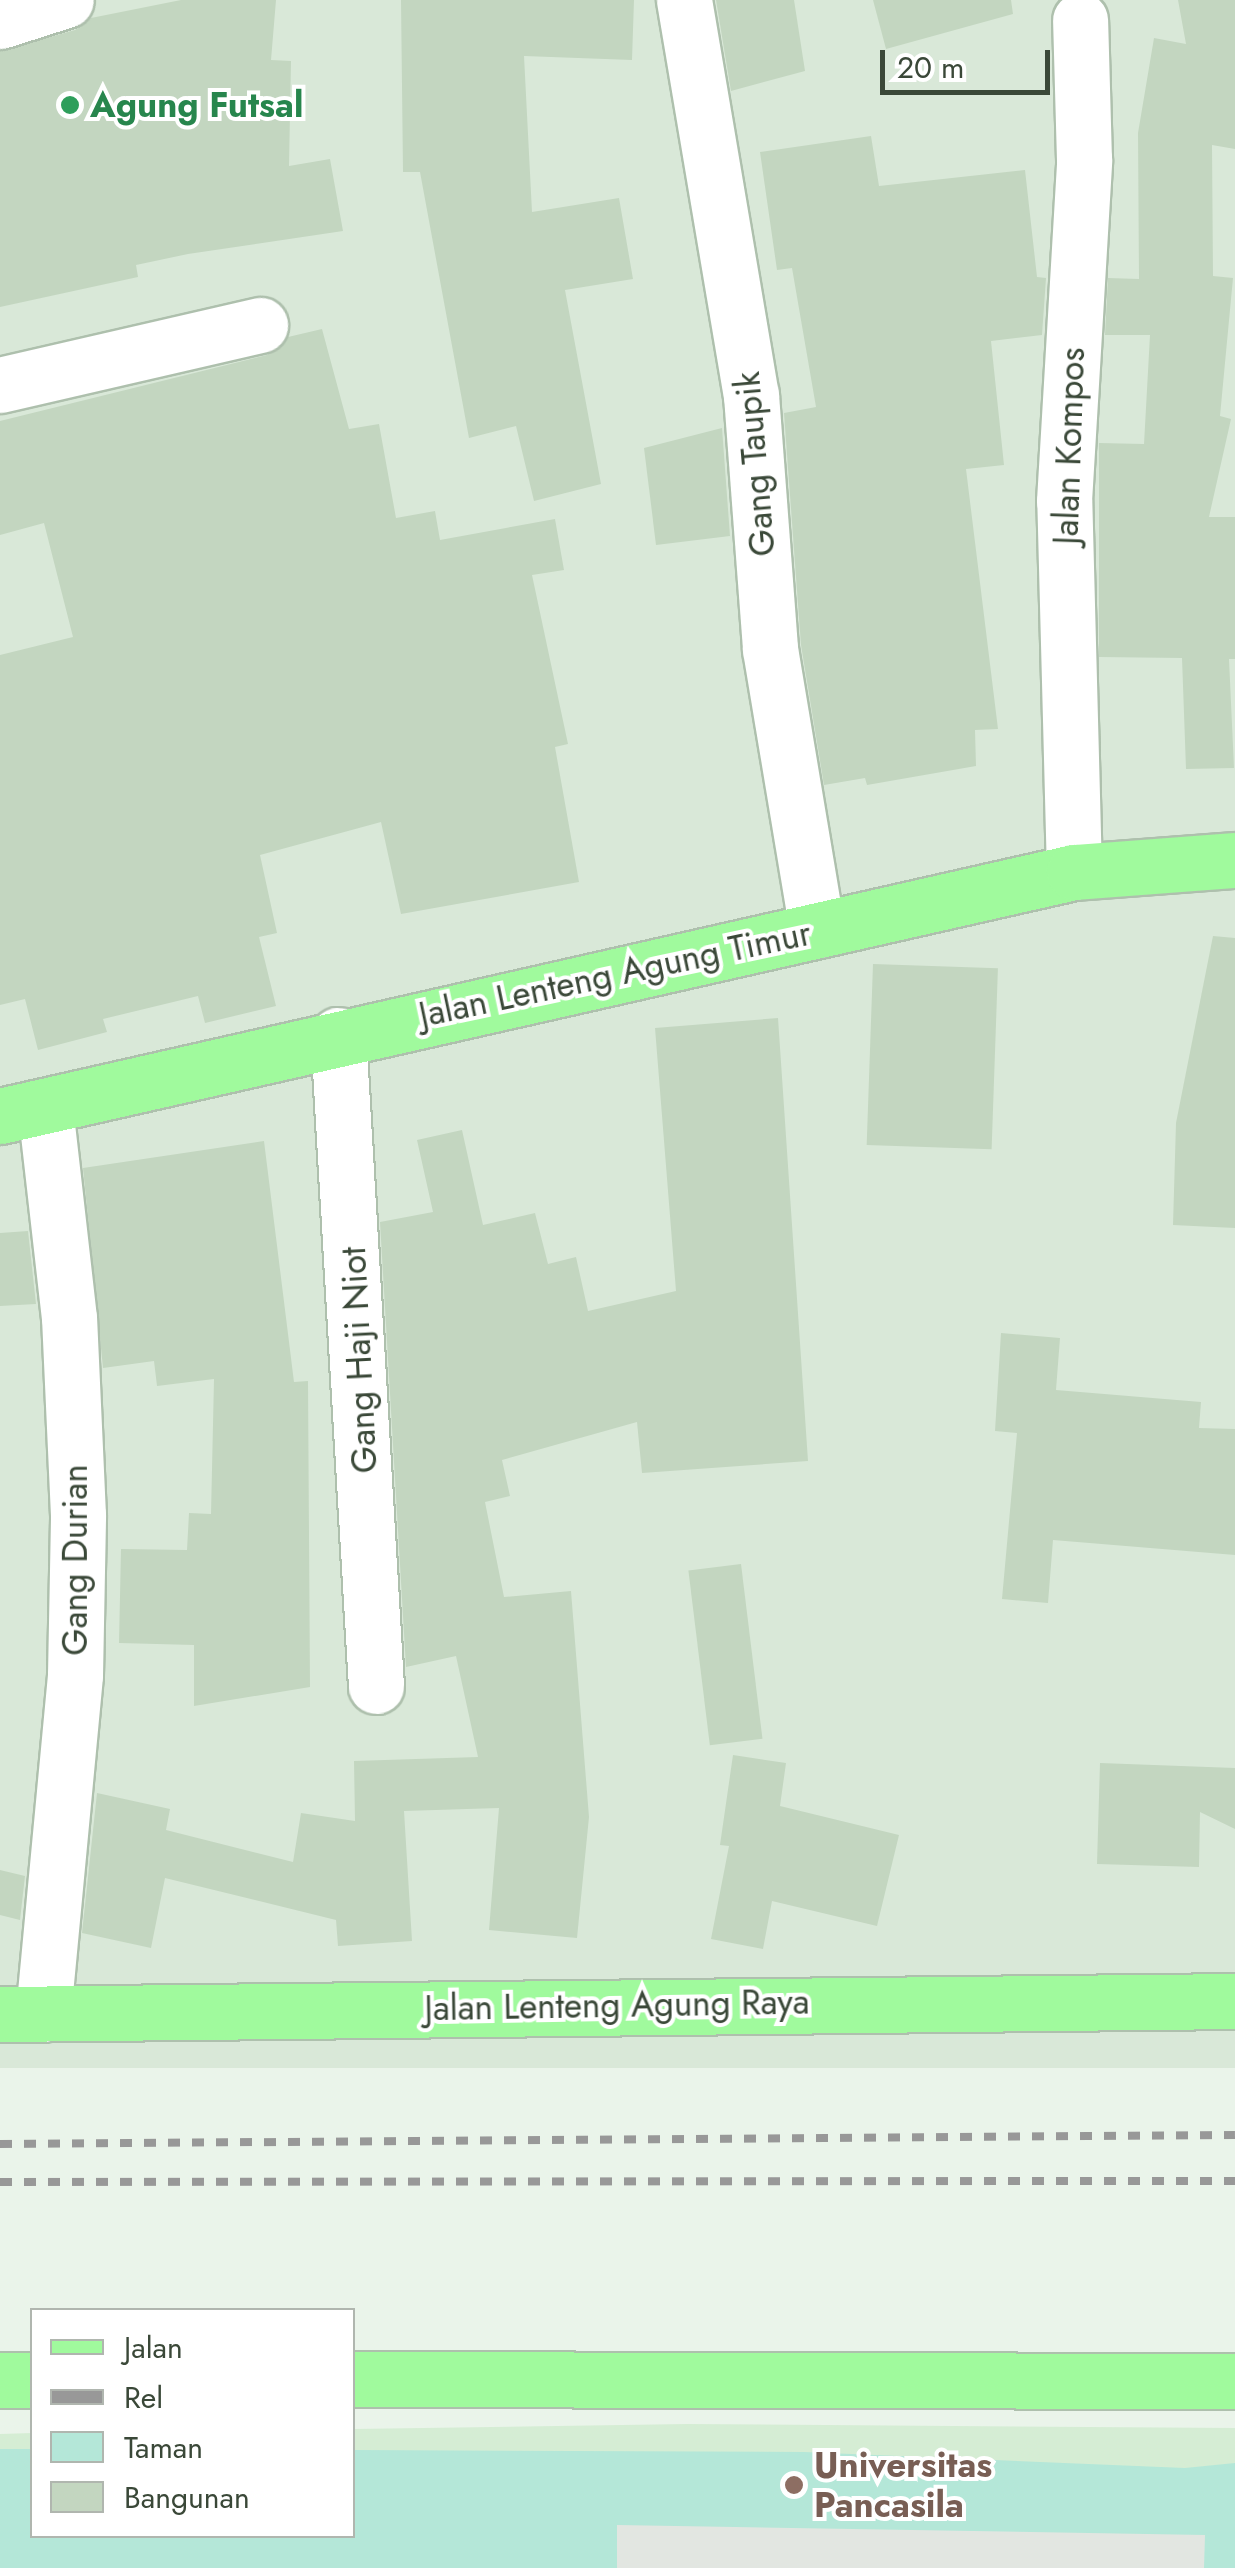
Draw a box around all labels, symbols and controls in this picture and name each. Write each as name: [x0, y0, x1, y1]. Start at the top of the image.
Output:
scale bar: [885, 30, 1055, 92]
text: 20 m: [897, 46, 964, 89]
place label: Agung Futsal: [90, 84, 303, 126]
marker: Agung Futsal: [59, 94, 81, 116]
street label: Jalan Kompos: [1045, 347, 1093, 545]
street label: Gang Taupik: [726, 370, 784, 558]
street label: Jalan Lenteng Agung Timur: [415, 912, 815, 1036]
street label: Gang Haji Niot: [332, 1246, 386, 1474]
street label: Gang Durian: [54, 1464, 96, 1656]
street label: Jalan Lenteng Agung Raya: [424, 1981, 810, 2029]
legend: [30, 2308, 355, 2538]
text: Jalan: [124, 2326, 183, 2369]
text: Rel: [124, 2376, 163, 2419]
text: Taman: [124, 2426, 203, 2469]
place label: Universitas Pancasila: [814, 2444, 992, 2526]
marker: Universitas Pancasila: [783, 2474, 805, 2496]
text: Bangunan: [124, 2476, 250, 2519]

